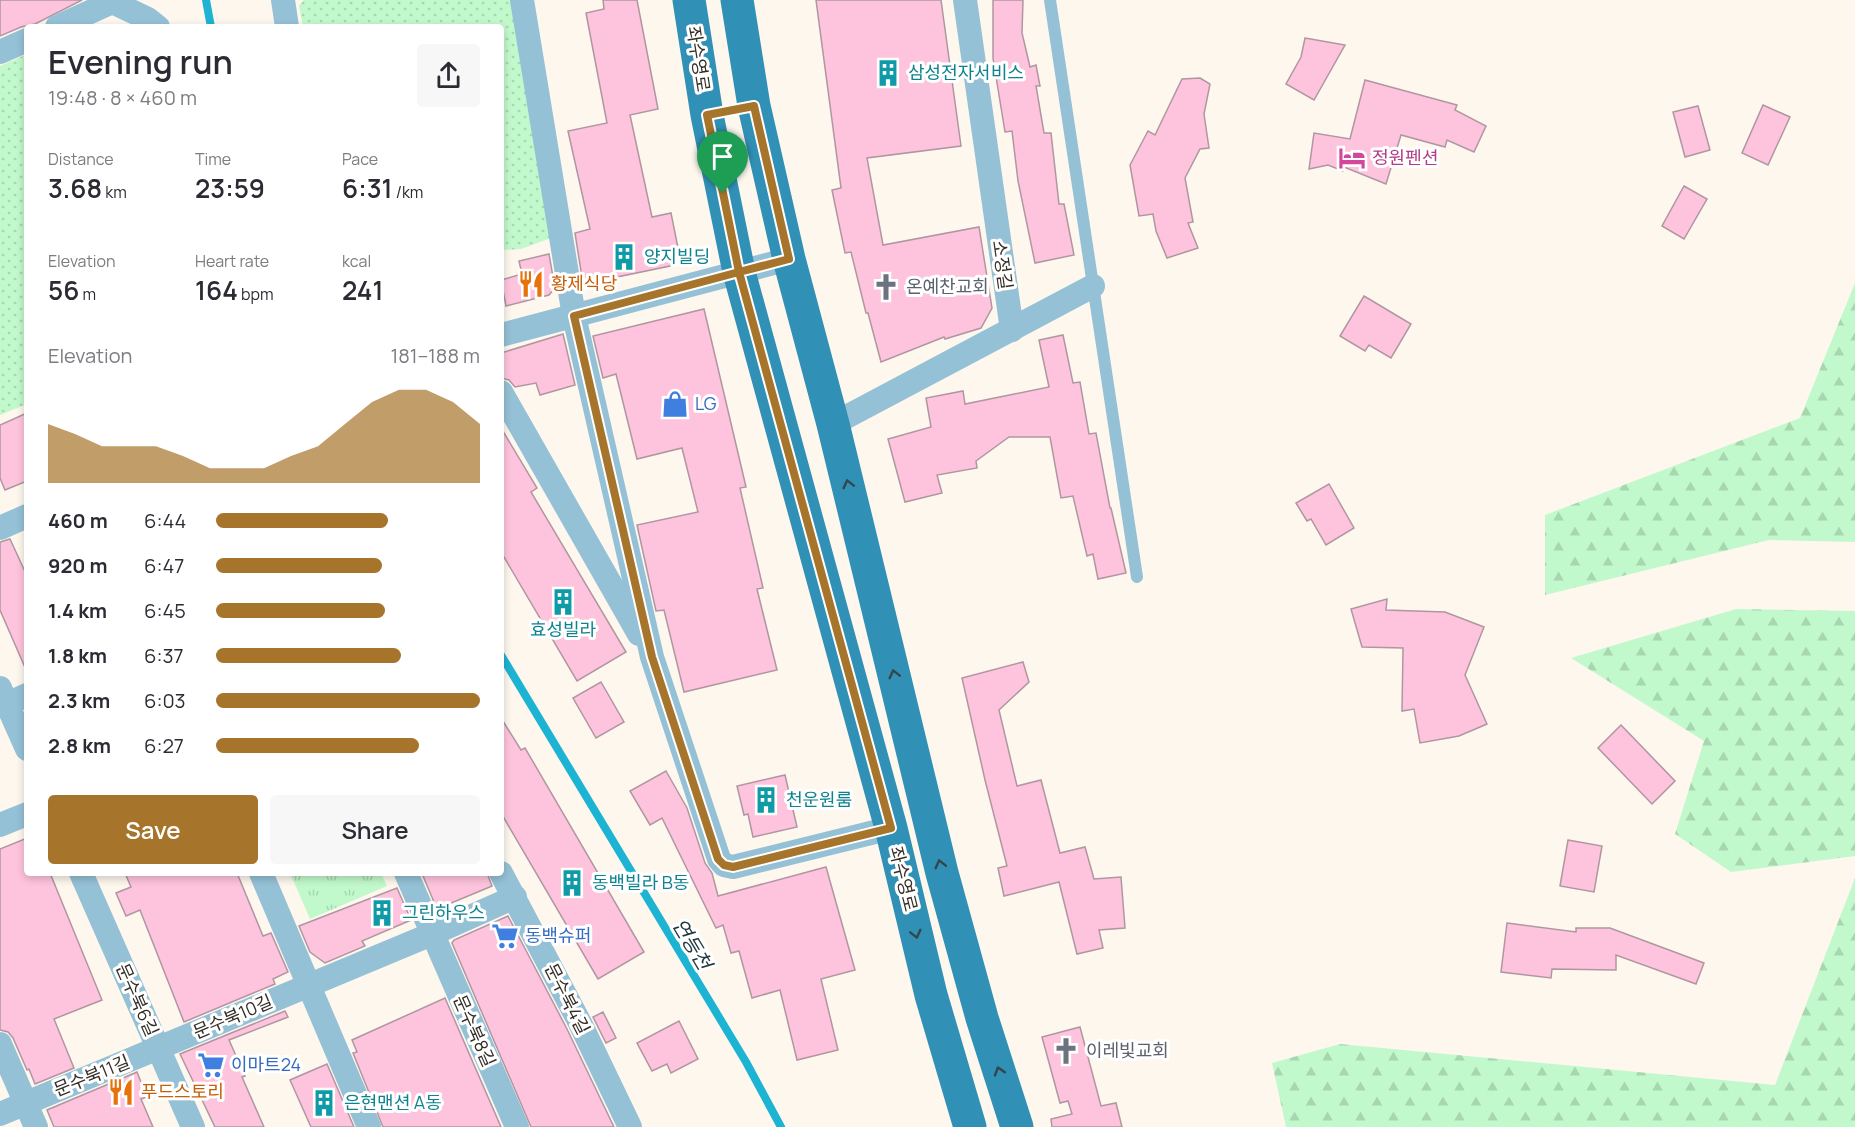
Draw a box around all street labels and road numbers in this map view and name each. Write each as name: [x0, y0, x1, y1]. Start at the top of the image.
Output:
street label: 좌수영로: [682, 24, 716, 93]
street label: 소정길: [988, 239, 1018, 291]
street label: 좌수영로: [884, 844, 924, 914]
street label: 문수북6길: [111, 959, 165, 1040]
street label: 문수북4길: [540, 959, 596, 1038]
street label: 문수북10길: [189, 989, 276, 1044]
street label: 문수북8길: [448, 991, 501, 1071]
street label: 문수북11길: [50, 1049, 133, 1101]

